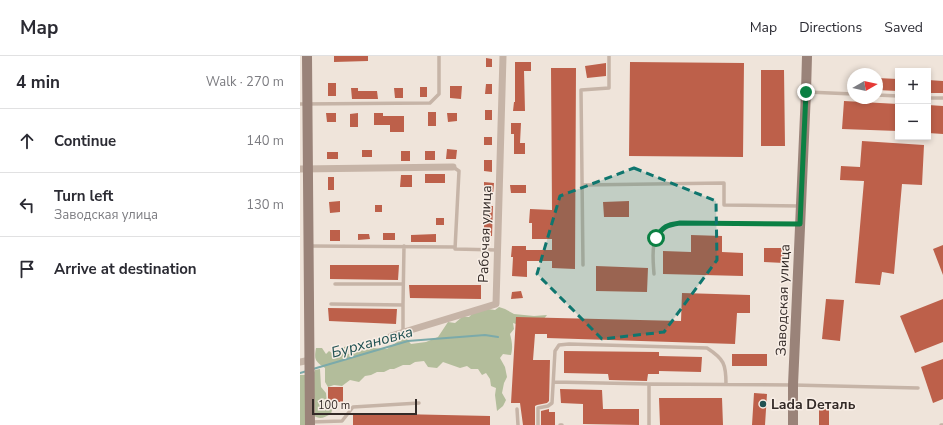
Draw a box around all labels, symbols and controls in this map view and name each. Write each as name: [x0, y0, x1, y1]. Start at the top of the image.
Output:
text: Map: [20, 15, 58, 41]
text: Map: [750, 18, 777, 37]
text: Directions: [799, 18, 862, 37]
text: Saved: [884, 18, 923, 37]
north arrow: [847, 68, 883, 104]
map controls: [895, 68, 931, 140]
button: +: [895, 68, 931, 104]
text: 4 min: [16, 71, 60, 94]
text: Walk · 270 m: [206, 73, 284, 91]
route end: [797, 83, 815, 101]
button: −: [895, 104, 931, 140]
icon: ahead: [16, 130, 38, 152]
text: Continue: [54, 131, 116, 151]
text: 140 m: [246, 132, 284, 150]
street label: Рабочая улица: [474, 185, 496, 283]
text: Turn left: [54, 186, 113, 206]
icon: left: [16, 194, 38, 216]
text: 130 m: [246, 196, 284, 214]
text: Заводская улица: [54, 206, 158, 224]
route start: [647, 229, 665, 247]
street label: Заводская улица: [772, 244, 794, 356]
icon: arrive: [16, 258, 38, 280]
text: Arrive at destination: [54, 259, 197, 279]
water label: Бурхановка: [329, 321, 415, 363]
place label: Lada Dеталь: [771, 395, 856, 414]
scale bar: [312, 397, 417, 416]
text: 100 m: [318, 398, 350, 413]
marker: Lada Dеталь: [758, 399, 768, 409]

